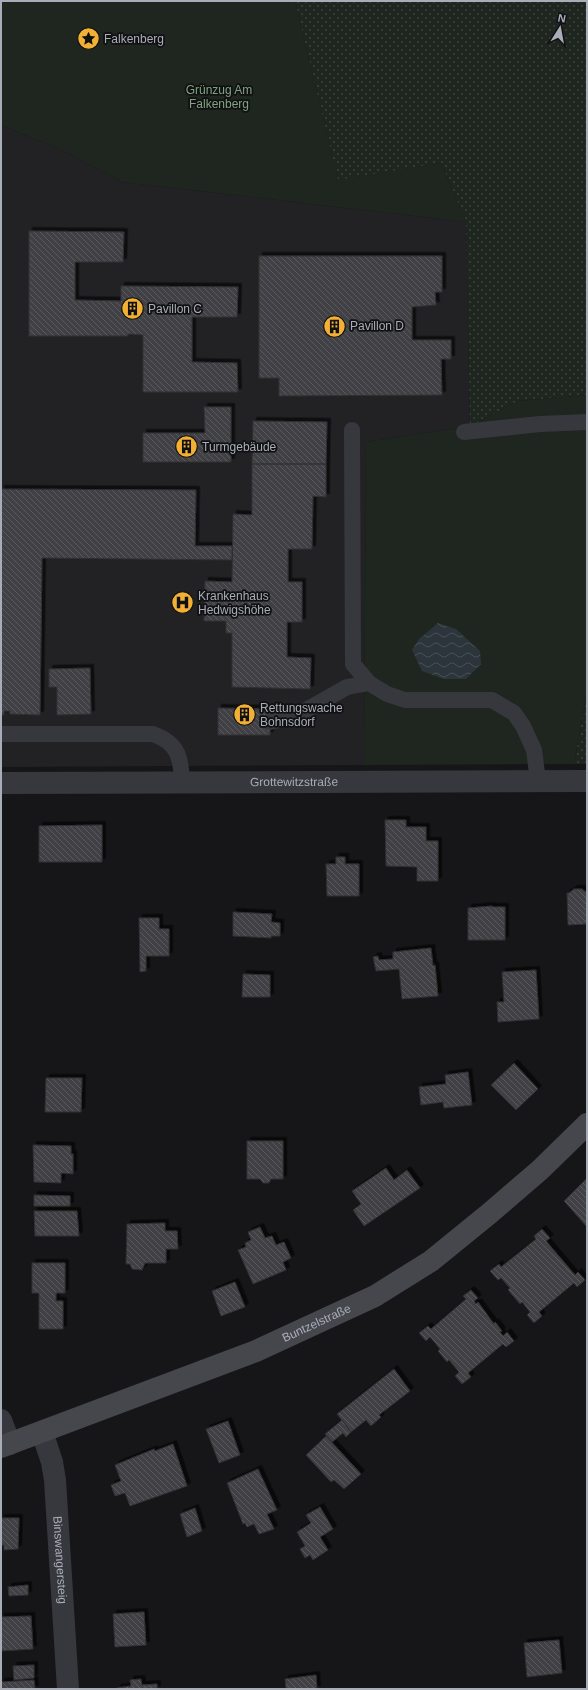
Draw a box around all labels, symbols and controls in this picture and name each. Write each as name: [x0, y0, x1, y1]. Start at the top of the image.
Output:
north arrow: [540, 8, 580, 48]
text: N: [557, 12, 567, 25]
place icon: Falkenberg: [75, 26, 101, 52]
place label: Falkenberg: [104, 32, 164, 46]
park label: Grünzug Am Falkenberg: [186, 83, 252, 111]
building icon: Pavillon C: [120, 296, 146, 322]
place label: Pavillon C: [148, 302, 202, 316]
building icon: Pavillon D: [322, 313, 348, 339]
place label: Pavillon D: [350, 319, 404, 333]
building icon: Turmgebäude: [174, 434, 200, 460]
place label: Turmgebäude: [202, 440, 277, 454]
place label: Krankenhaus Hedwigshöhe: [198, 589, 271, 617]
hospital icon: Krankenhaus Hedwigshöhe: [170, 590, 196, 616]
place label: Rettungswache Bohnsdorf: [260, 701, 343, 729]
building icon: Rettungswache Bohnsdorf: [231, 702, 257, 728]
street label: Grottewitzstraße: [250, 775, 338, 789]
street label: Buntzelstraße: [280, 1301, 353, 1345]
street label: Binswangersteig: [50, 1516, 70, 1604]

